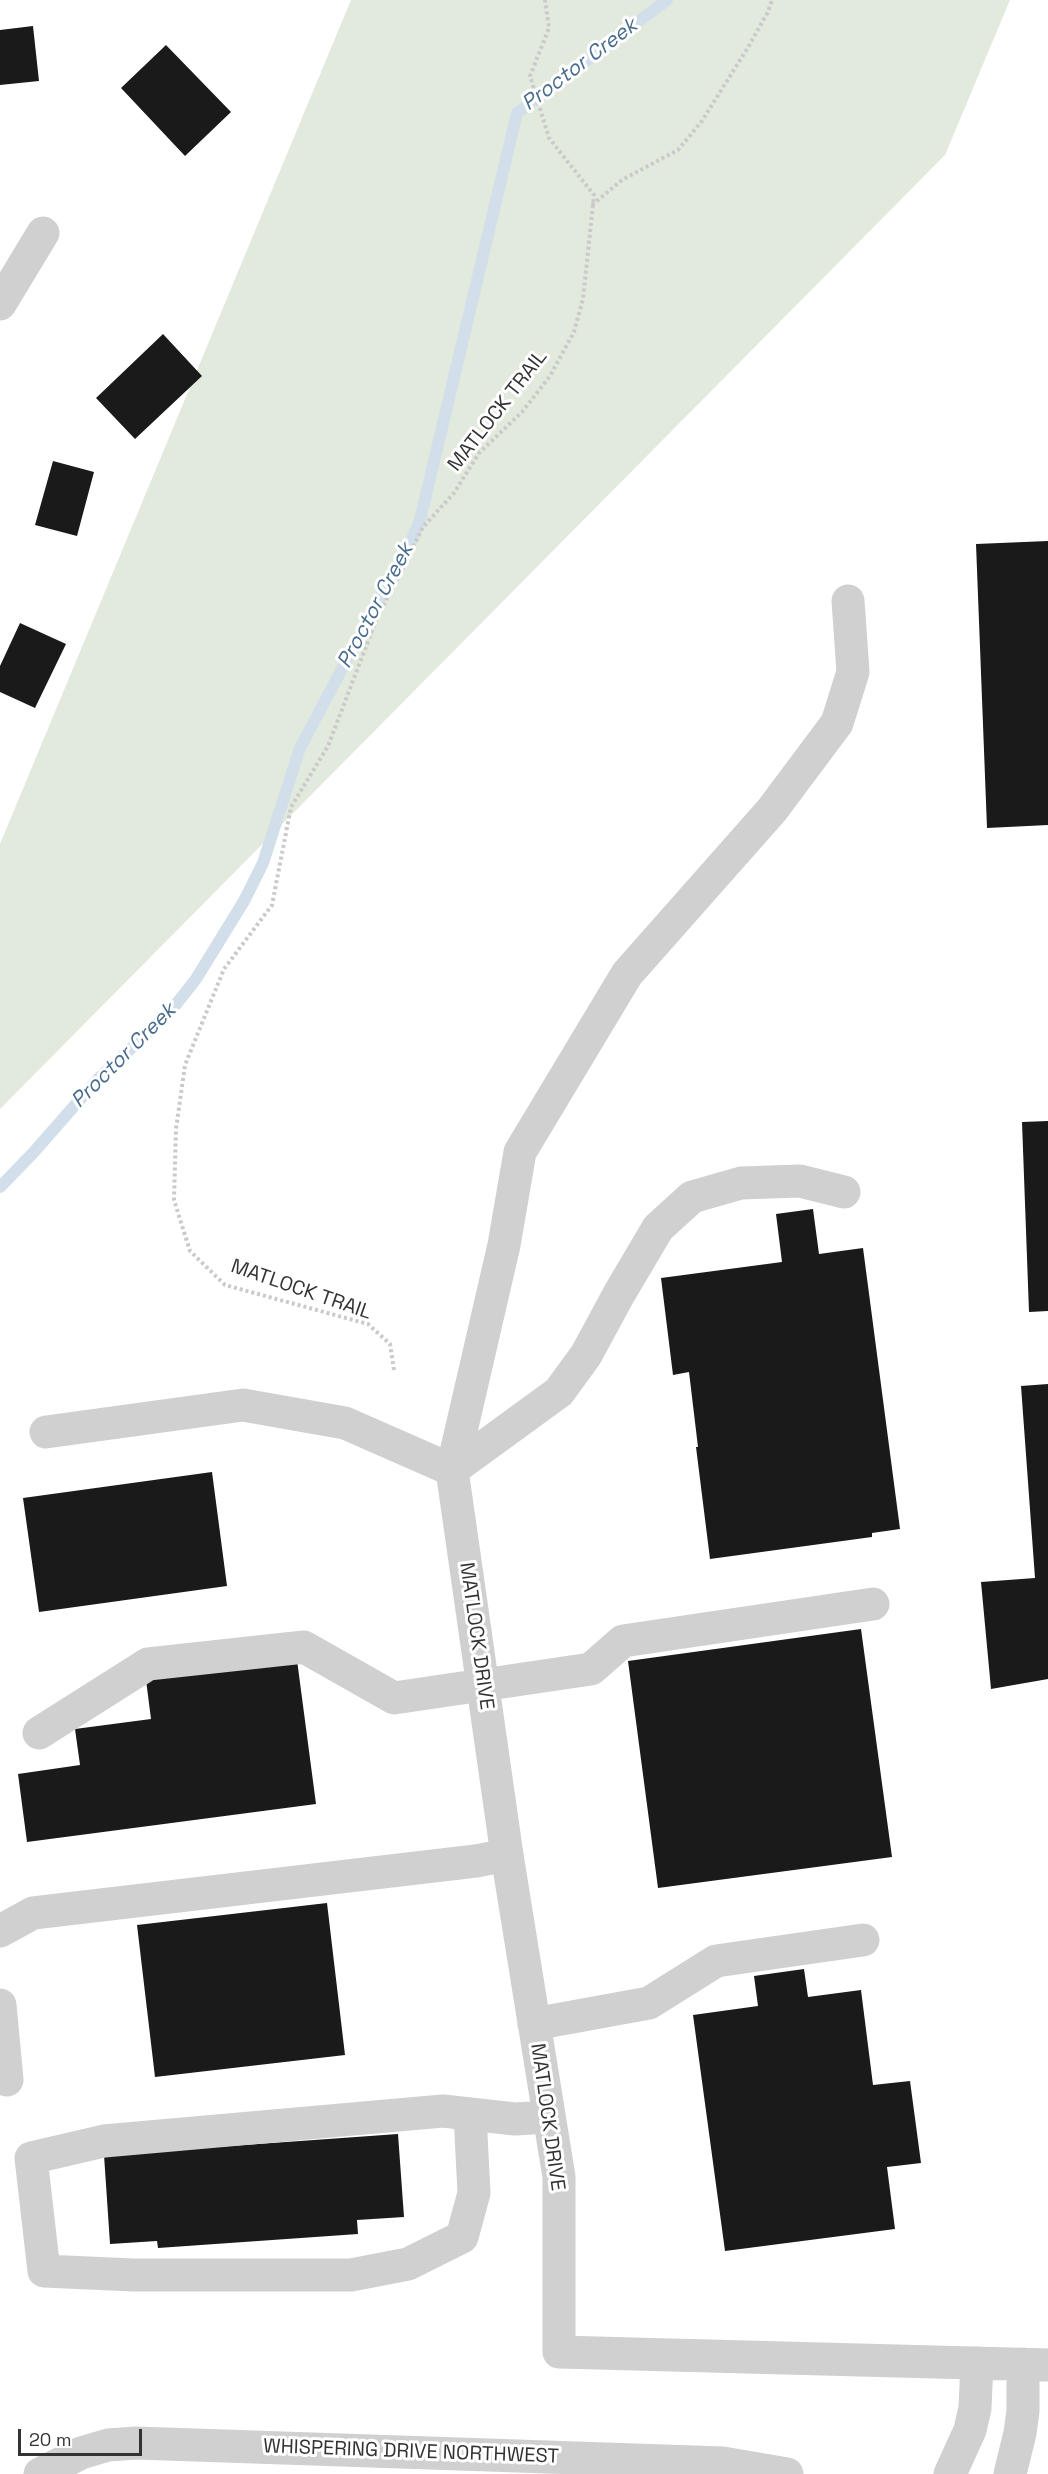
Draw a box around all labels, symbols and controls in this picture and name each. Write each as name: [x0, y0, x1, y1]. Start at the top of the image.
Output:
water label: Proctor Creek: [517, 13, 643, 117]
street label: MATLOCK TRAIL: [443, 346, 553, 476]
water label: Proctor Creek: [332, 539, 420, 673]
water label: Proctor Creek: [66, 998, 182, 1114]
street label: MATLOCK TRAIL: [228, 1255, 374, 1325]
street label: MATLOCK DRIVE: [454, 1561, 498, 1711]
street label: MATLOCK DRIVE: [525, 2042, 569, 2192]
scale bar: [21, 2417, 146, 2455]
text: 20 m: [29, 2428, 72, 2451]
street label: WHISPERING DRIVE NORTHWEST: [263, 2435, 559, 2469]

